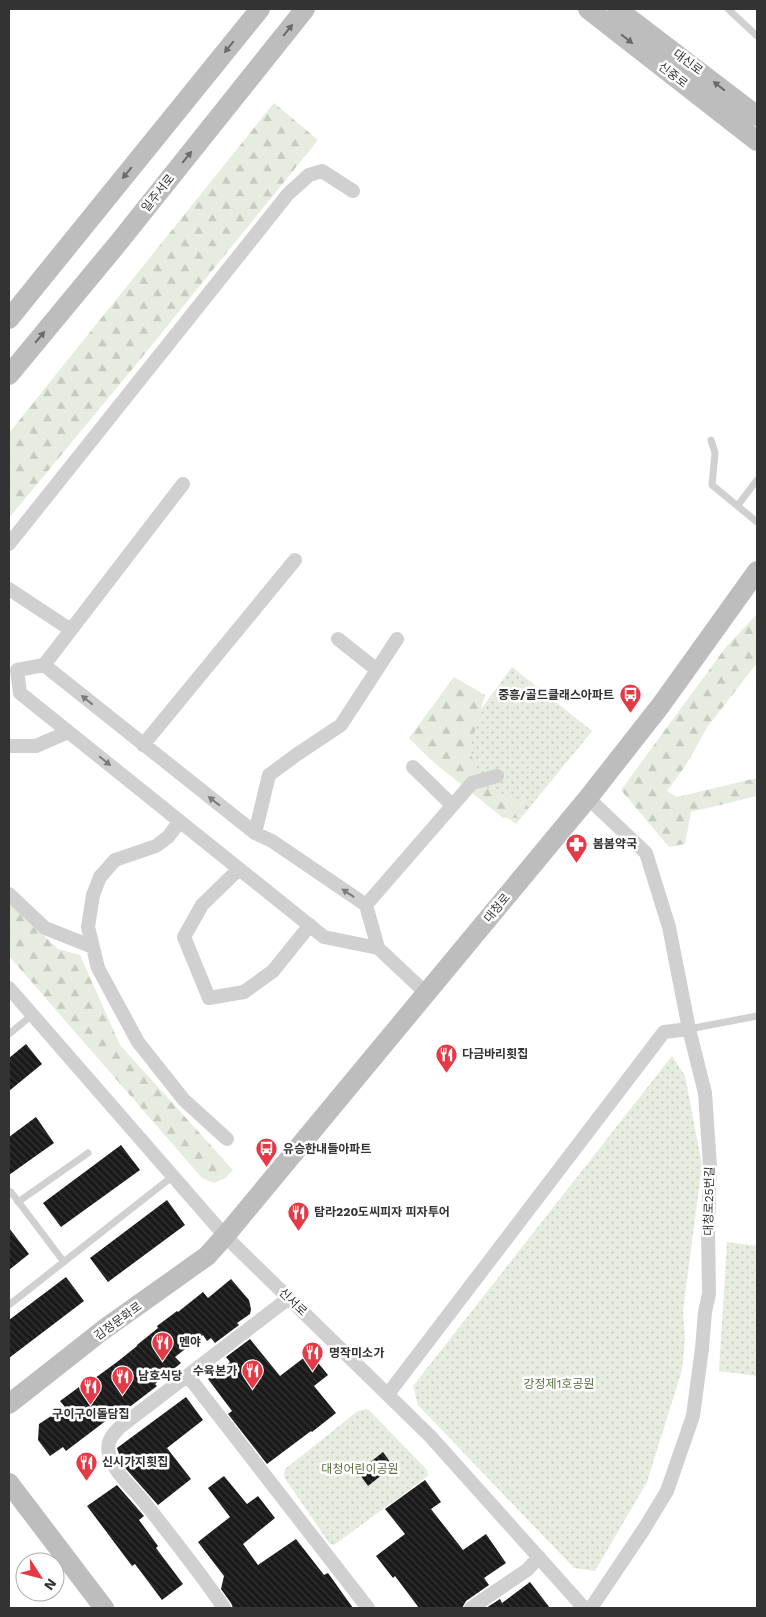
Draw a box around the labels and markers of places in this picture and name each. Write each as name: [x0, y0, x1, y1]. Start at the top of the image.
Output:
bus stop icon: 중흥/골드클래스아파트: [618, 683, 642, 714]
place label: 중흥/골드클래스아파트: [498, 688, 614, 702]
pharmacy icon: 봄봄약국: [565, 832, 589, 863]
place label: 봄봄약국: [593, 837, 637, 851]
restaurant icon: 다금바리횟집: [434, 1042, 458, 1073]
place label: 다금바리횟집: [462, 1047, 528, 1061]
bus stop icon: 유승한내들아파트: [255, 1137, 279, 1168]
place label: 유승한내들아파트: [283, 1142, 371, 1156]
restaurant icon: 탐라220도씨피자 피자투어: [286, 1200, 310, 1231]
place label: 탐라220도씨피자 피자투어: [314, 1205, 450, 1219]
restaurant icon: 멘야: [151, 1330, 175, 1361]
place label: 멘야: [179, 1335, 201, 1349]
restaurant icon: 명작미소가: [301, 1341, 325, 1372]
place label: 명작미소가: [329, 1346, 384, 1360]
restaurant icon: 수육본가: [241, 1359, 265, 1390]
restaurant icon: 남호식당: [110, 1364, 134, 1395]
place label: 수육본가: [193, 1364, 237, 1378]
place label: 남호식당: [138, 1369, 182, 1383]
restaurant icon: 구이구이돌담집: [79, 1375, 103, 1406]
place label: 구이구이돌담집: [52, 1407, 130, 1421]
restaurant icon: 신시가지횟집: [74, 1450, 98, 1481]
place label: 신시가지횟집: [102, 1455, 168, 1469]

